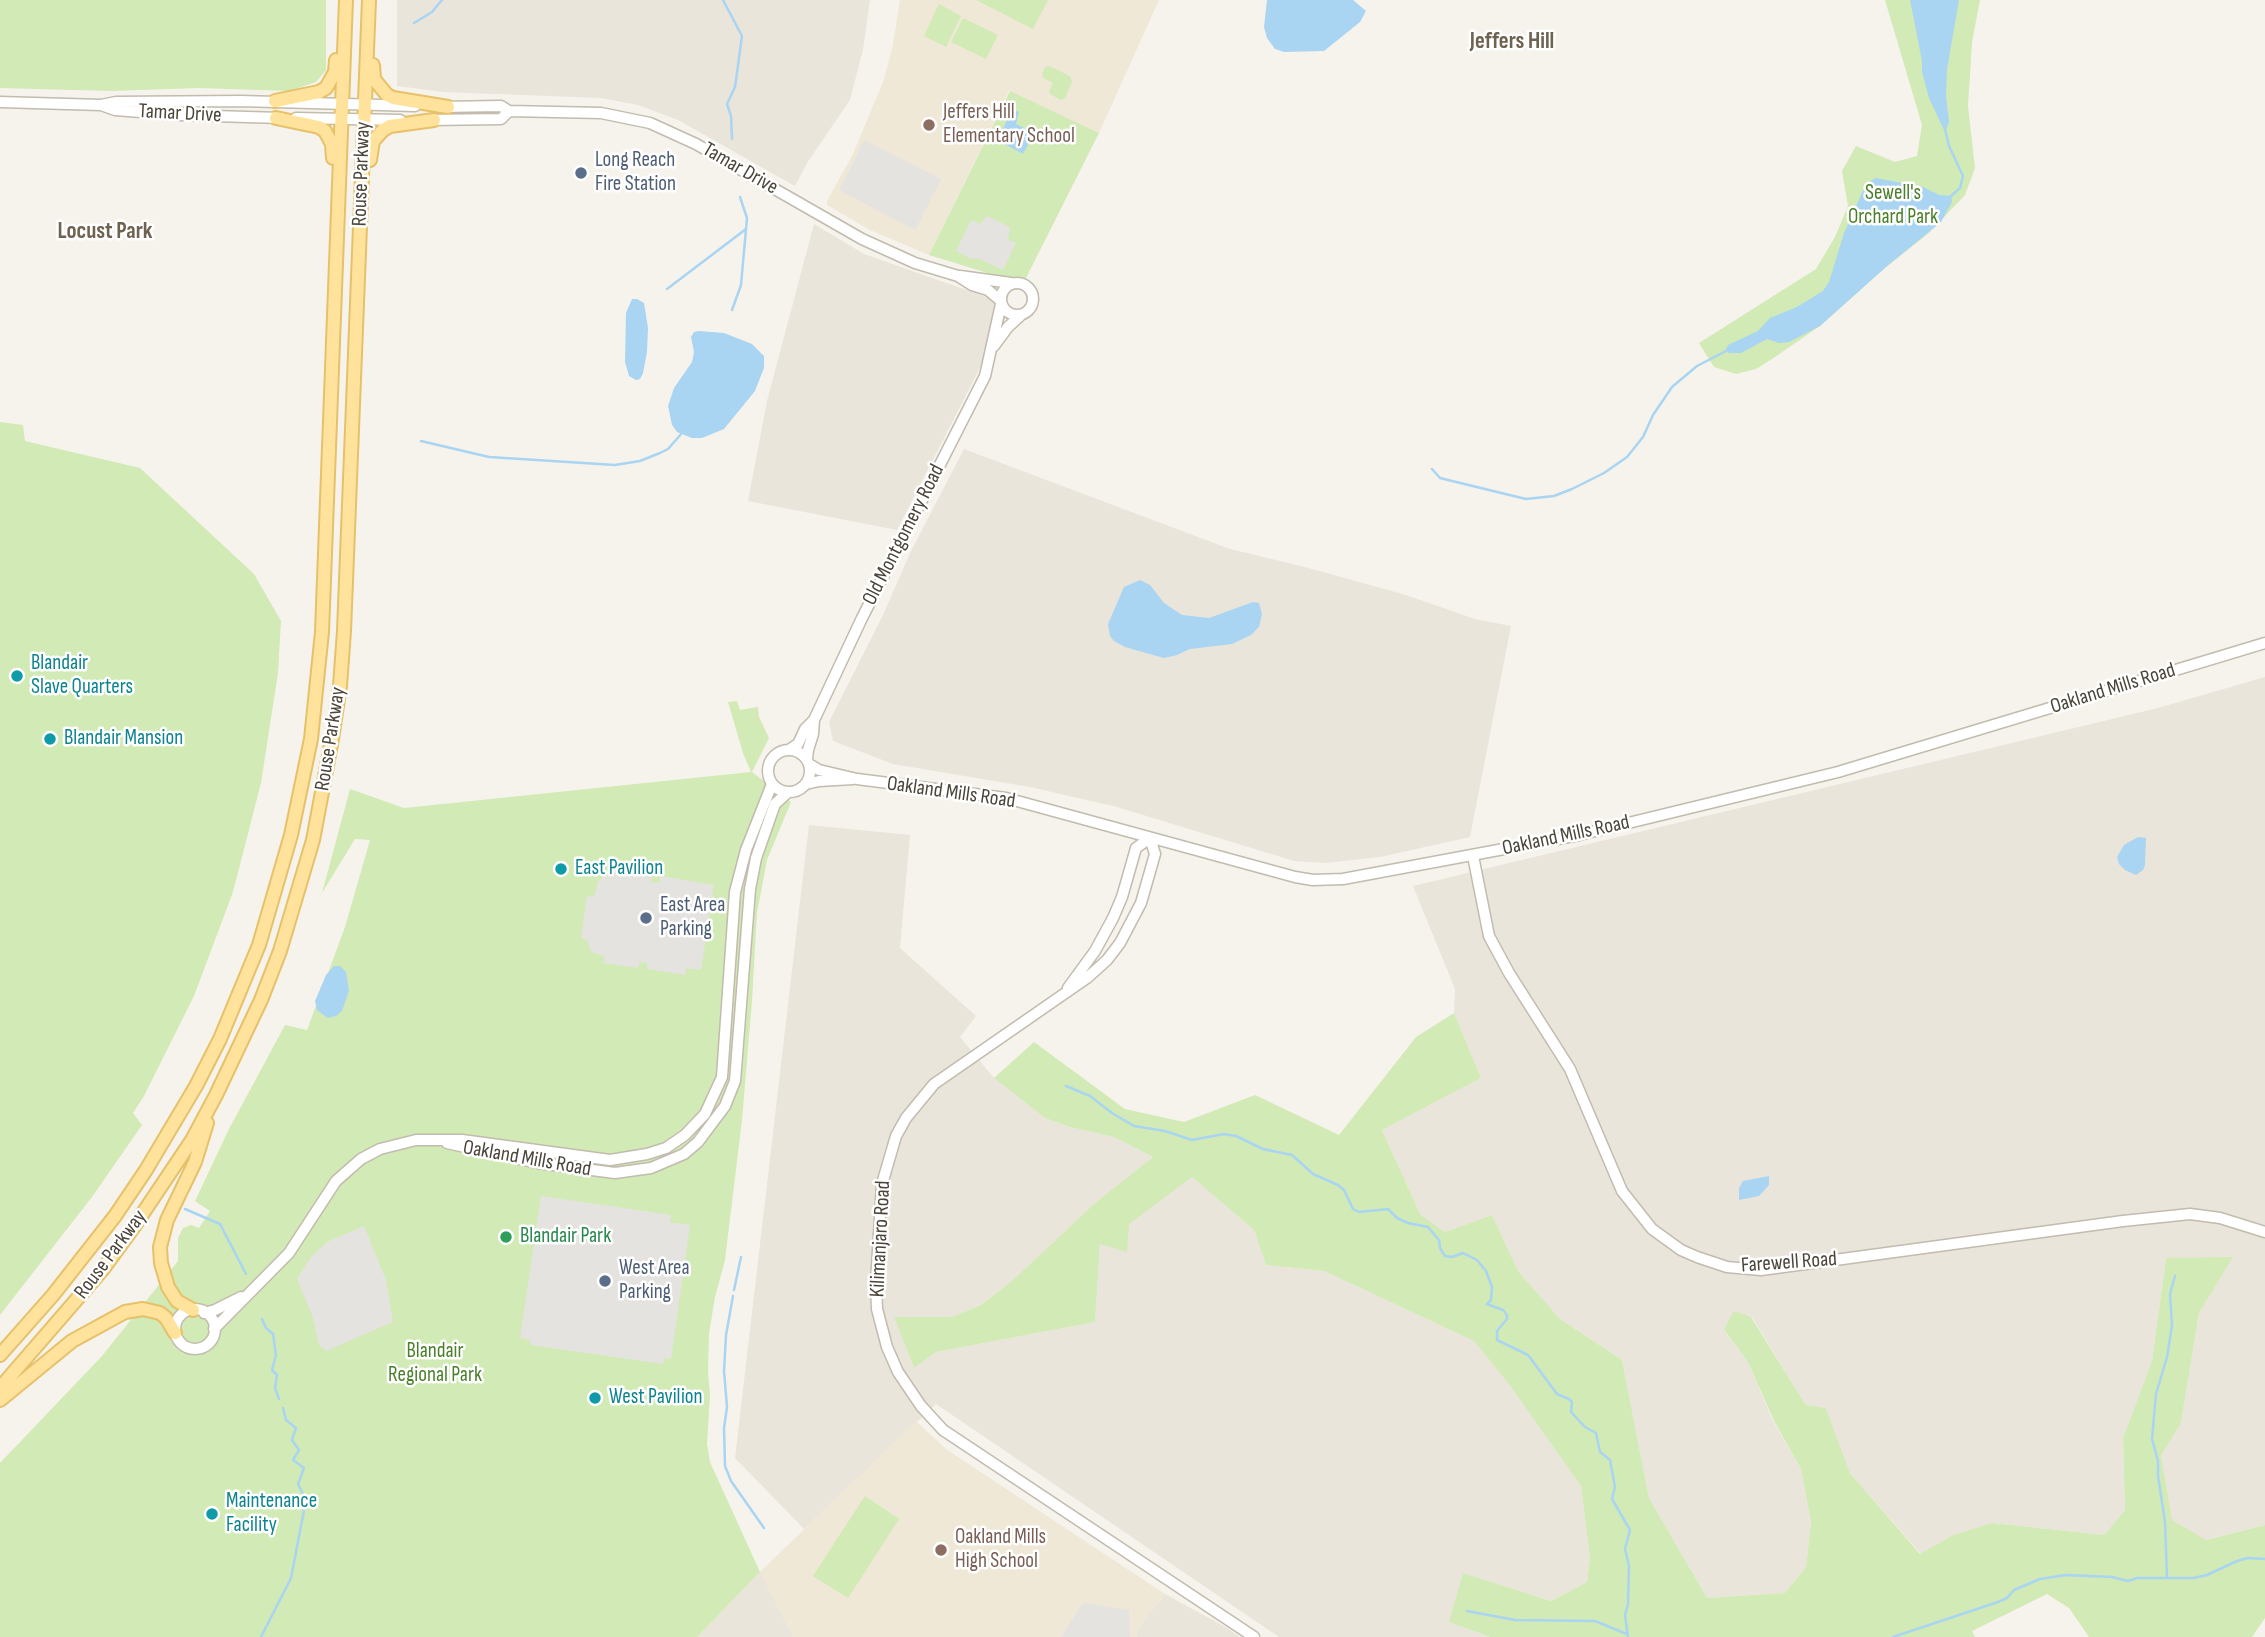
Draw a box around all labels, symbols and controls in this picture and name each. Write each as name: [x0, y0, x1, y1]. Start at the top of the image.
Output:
district label: Jeffers Hill: [1470, 28, 1554, 56]
street label: Tamar Drive: [138, 99, 222, 129]
place label: Jeffers Hill Elementary School: [943, 100, 1075, 150]
marker: Jeffers Hill Elementary School: [921, 117, 937, 133]
street label: Rouse Parkway: [348, 121, 376, 227]
street label: Tamar Drive: [698, 137, 782, 201]
place label: Long Reach Fire Station: [595, 148, 676, 198]
marker: Long Reach Fire Station: [573, 165, 589, 181]
park label: Sewell's Orchard Park: [1848, 181, 1938, 231]
district label: Locust Park: [57, 218, 153, 246]
street label: Old Montgomery Road: [858, 460, 950, 610]
place label: Blandair Slave Quarters: [31, 651, 133, 701]
street label: Oakland Mills Road: [2047, 658, 2179, 720]
marker: Blandair Slave Quarters: [9, 668, 25, 684]
street label: Rouse Parkway: [310, 685, 352, 793]
place label: Blandair Mansion: [64, 726, 183, 752]
marker: Blandair Mansion: [42, 731, 58, 747]
street label: Oakland Mills Road: [885, 772, 1017, 814]
street label: Oakland Mills Road: [1500, 810, 1632, 862]
place label: East Pavilion: [575, 856, 663, 882]
marker: East Pavilion: [553, 861, 569, 877]
place label: East Area Parking: [660, 893, 725, 943]
marker: East Area Parking: [638, 910, 654, 926]
street label: Oakland Mills Road: [461, 1135, 593, 1183]
street label: Kilimanjaro Road: [865, 1180, 897, 1298]
street label: Rouse Parkway: [69, 1206, 153, 1304]
place label: Blandair Park: [520, 1224, 611, 1250]
marker: Blandair Park: [498, 1229, 514, 1245]
street label: Farewell Road: [1740, 1247, 1838, 1279]
place label: West Area Parking: [619, 1256, 690, 1306]
marker: West Area Parking: [597, 1273, 613, 1289]
park label: Blandair Regional Park: [388, 1339, 482, 1389]
place label: West Pavilion: [609, 1385, 703, 1411]
marker: West Pavilion: [587, 1390, 603, 1406]
place label: Maintenance Facility: [226, 1489, 317, 1539]
marker: Maintenance Facility: [204, 1506, 220, 1522]
place label: Oakland Mills High School: [955, 1525, 1046, 1575]
marker: Oakland Mills High School: [933, 1542, 949, 1558]

